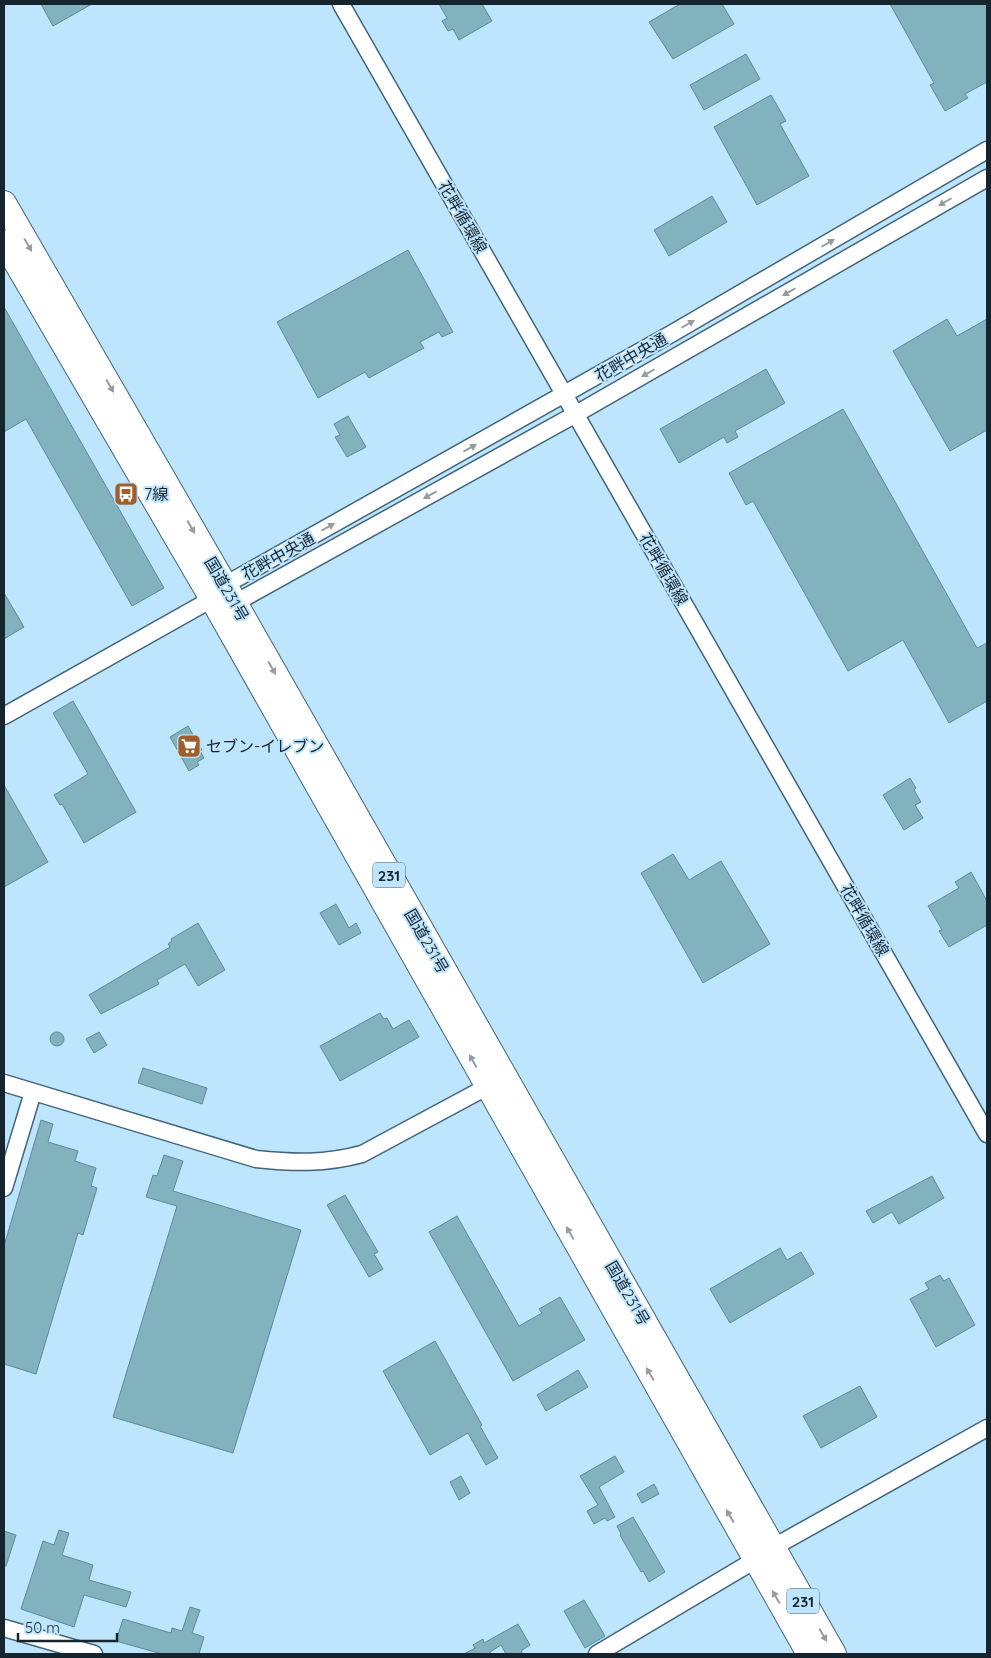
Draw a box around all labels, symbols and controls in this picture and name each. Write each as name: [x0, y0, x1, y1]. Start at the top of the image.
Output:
street label: 花畔循環線: [434, 177, 492, 257]
one-way arrow: [938, 198, 952, 207]
one-way arrow: [821, 238, 835, 247]
one-way arrow: [24, 239, 33, 252]
one-way arrow: [781, 288, 796, 296]
one-way arrow: [681, 320, 694, 329]
street label: 花畔中央通: [591, 328, 671, 386]
one-way arrow: [641, 369, 655, 377]
one-way arrow: [105, 379, 114, 393]
one-way arrow: [464, 443, 477, 452]
bus stop icon: 7線: [113, 481, 139, 507]
place label: 7線: [144, 484, 168, 504]
one-way arrow: [423, 491, 437, 499]
one-way arrow: [187, 519, 195, 534]
one-way arrow: [321, 523, 336, 531]
street label: 花畔中央通: [238, 528, 318, 584]
street label: 花畔循環線: [635, 529, 693, 609]
street label: 国道231号: [201, 553, 253, 625]
one-way arrow: [267, 661, 276, 674]
supermarket icon: セブン-イレブン: [176, 733, 202, 759]
place label: セブン-イレブン: [206, 736, 324, 756]
road number: 231: [373, 862, 405, 888]
street label: 花畔循環線: [836, 880, 894, 960]
street label: 国道231号: [401, 905, 453, 977]
one-way arrow: [469, 1054, 477, 1068]
one-way arrow: [566, 1226, 575, 1239]
street label: 国道231号: [602, 1257, 654, 1329]
one-way arrow: [646, 1368, 655, 1381]
one-way arrow: [726, 1509, 735, 1522]
road number: 231: [787, 1588, 819, 1614]
one-way arrow: [772, 1590, 781, 1603]
scale bar: [18, 1610, 116, 1642]
text: 50 m: [25, 1618, 60, 1637]
one-way arrow: [819, 1628, 827, 1643]

